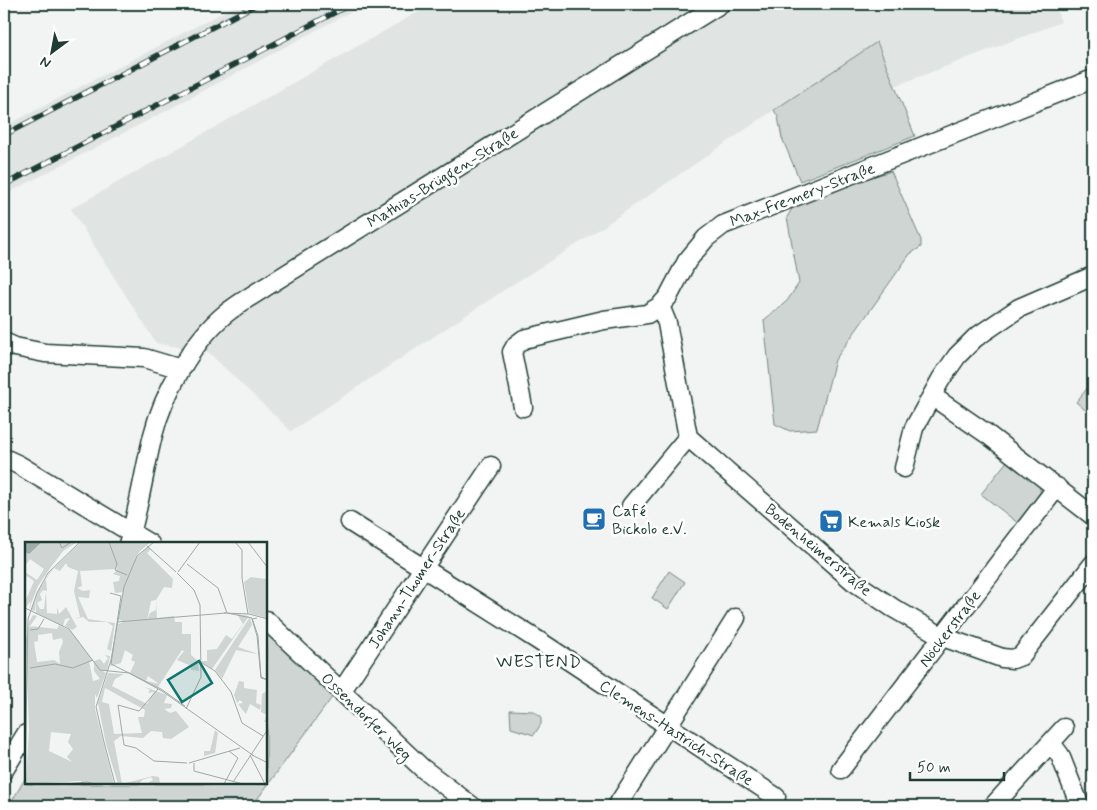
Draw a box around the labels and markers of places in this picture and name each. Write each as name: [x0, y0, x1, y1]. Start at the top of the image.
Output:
place label: Café Bickolo e.V.: [612, 501, 687, 540]
cafe icon: Café Bickolo e.V.: [581, 506, 607, 532]
supermarket icon: Kemals Kiosk: [818, 508, 844, 534]
place label: Kemals Kiosk: [848, 512, 940, 533]

